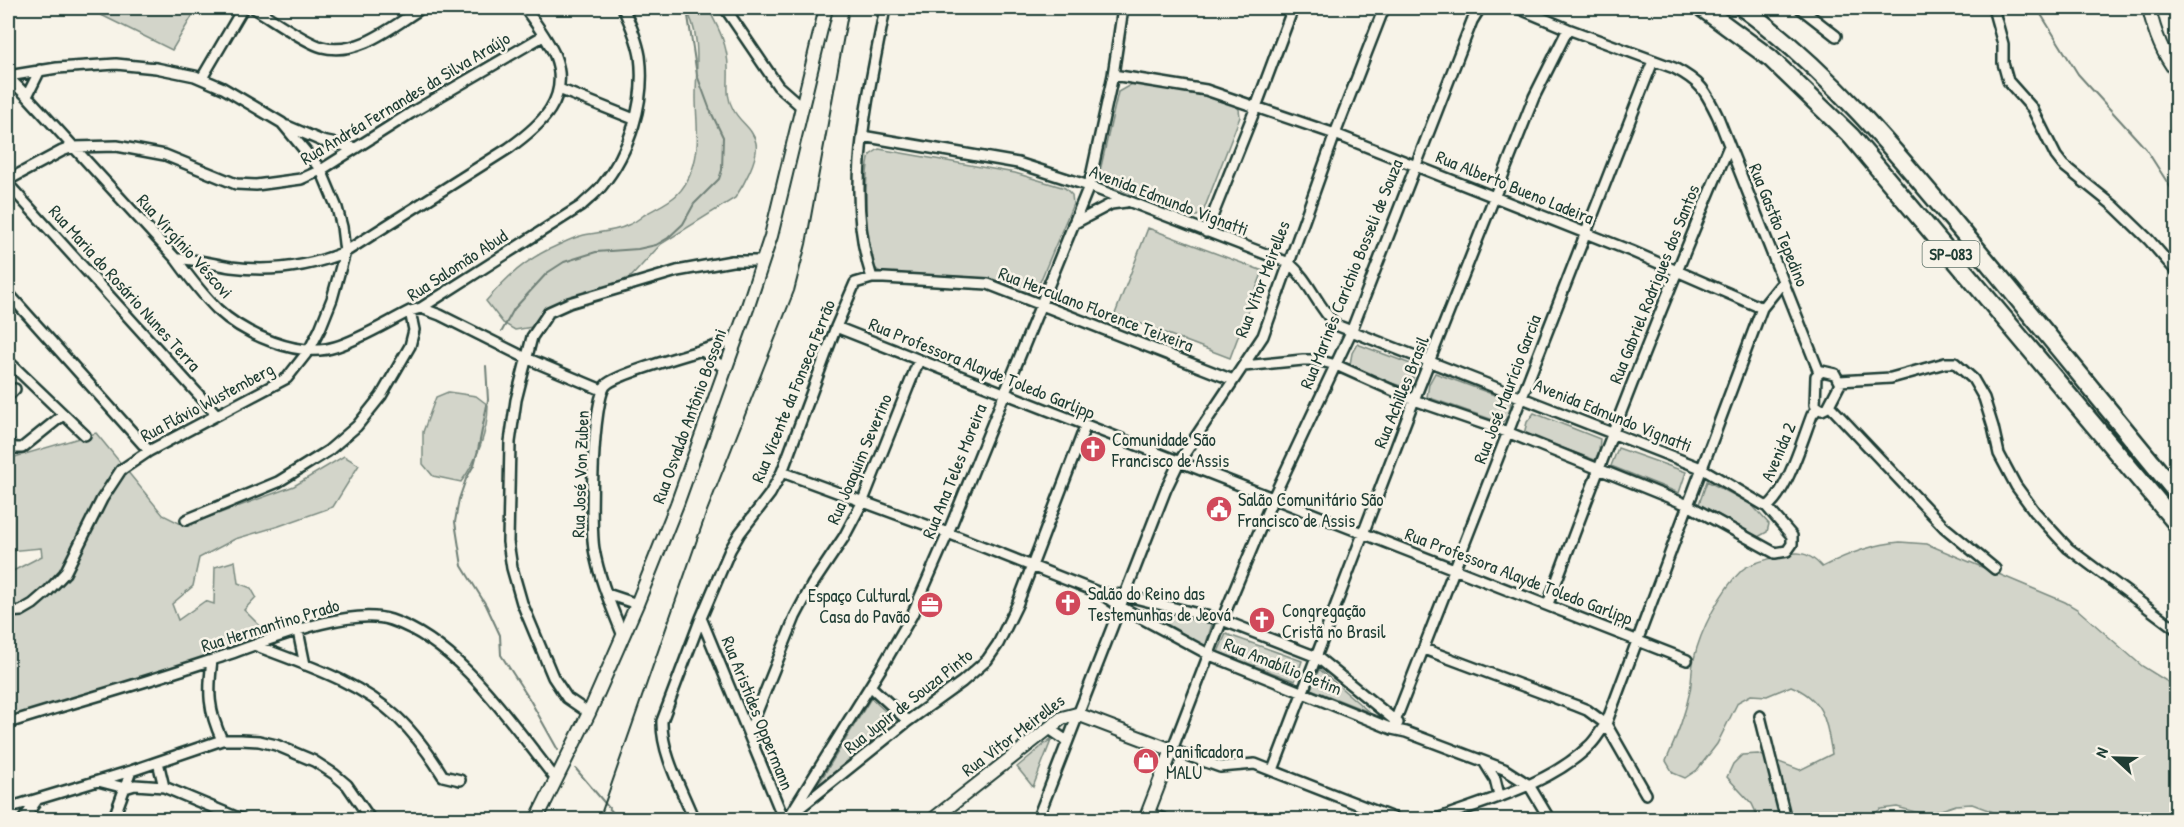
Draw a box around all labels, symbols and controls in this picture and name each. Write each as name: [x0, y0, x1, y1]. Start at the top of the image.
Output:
street label: Rua Andréa Fernandes da Silva Araújo: [296, 25, 514, 171]
street label: Rua Alberto Bueno Ladeira: [1432, 144, 1598, 230]
street label: Rua Marinês Carichio Bosseli de Souza: [1293, 155, 1409, 393]
street label: Avenida Edmundo Vignatti: [1086, 158, 1252, 242]
street label: Rua Gastão Tepedino: [1743, 160, 1815, 290]
street label: Rua Gabriel Rodrigues dos Santos: [1603, 181, 1705, 387]
street label: Rua Virgínio Véscovi: [131, 188, 239, 304]
street label: Rua Maria do Rosário Nunes Terra: [43, 199, 207, 377]
street label: Rua Vitor Meirelles: [1228, 217, 1296, 341]
street label: Rua Salomão Abud: [402, 223, 512, 307]
road number: SP-083: [1922, 241, 1980, 267]
street label: Rua Herculano Florence Teixeira: [995, 260, 1197, 358]
street label: Rua Vicente da Fonseca Ferrão: [745, 296, 841, 486]
street label: Rua Professora Alayde Toledo Garlipp: [865, 311, 1099, 425]
street label: Rua José Maurício Garcia: [1467, 311, 1547, 467]
street label: Rua Osvaldo Antônio Bossoni: [646, 325, 732, 507]
street label: Rua Achilles Brasil: [1367, 332, 1435, 452]
street label: Rua Flávio Wustemberg: [136, 356, 278, 448]
street label: Avenida Edmundo Vignatti: [1530, 372, 1696, 458]
street label: Rua Joaquim Severino: [820, 390, 898, 528]
street label: Rua Ana Teles Moreira: [916, 400, 992, 542]
street label: Rua José Von Zuben: [565, 410, 595, 538]
street label: Avenida 2: [1754, 418, 1802, 485]
place label: Comunidade São Francisco de Assis: [1111, 427, 1229, 473]
church icon: Comunidade São Francisco de Assis: [1078, 434, 1108, 464]
place label: Salão Comunitário São Francisco de Assis: [1237, 487, 1383, 533]
public building icon: Salão Comunitário São Francisco de Assis: [1204, 494, 1234, 524]
street label: Rua Professora Alayde Toledo Garlipp: [1402, 521, 1637, 631]
place label: Salão do Reino das Testemunhas de Jeová: [1088, 581, 1231, 627]
place label: Espaço Cultural Casa do Pavão: [808, 583, 910, 629]
church icon: Salão do Reino das Testemunhas de Jeová: [1053, 588, 1083, 618]
office icon: Espaço Cultural Casa do Pavão: [915, 590, 945, 620]
street label: Rua Hermantino Prado: [198, 592, 342, 658]
place label: Congregação Cristã no Brasil: [1282, 598, 1386, 644]
church icon: Congregação Cristã no Brasil: [1247, 605, 1277, 635]
street label: Rua Amabílio Betim: [1220, 631, 1346, 701]
street label: Rua Aristides Oppermann: [716, 632, 800, 794]
street label: Rua Jupir de Souza Pinto: [838, 643, 978, 759]
street label: Rua Vitor Meirelles: [956, 688, 1070, 782]
north arrow: [2085, 728, 2145, 788]
place label: Panificadora MALU: [1166, 739, 1243, 785]
text: N: [2089, 744, 2113, 760]
shop icon: Panificadora MALU: [1131, 746, 1161, 776]

